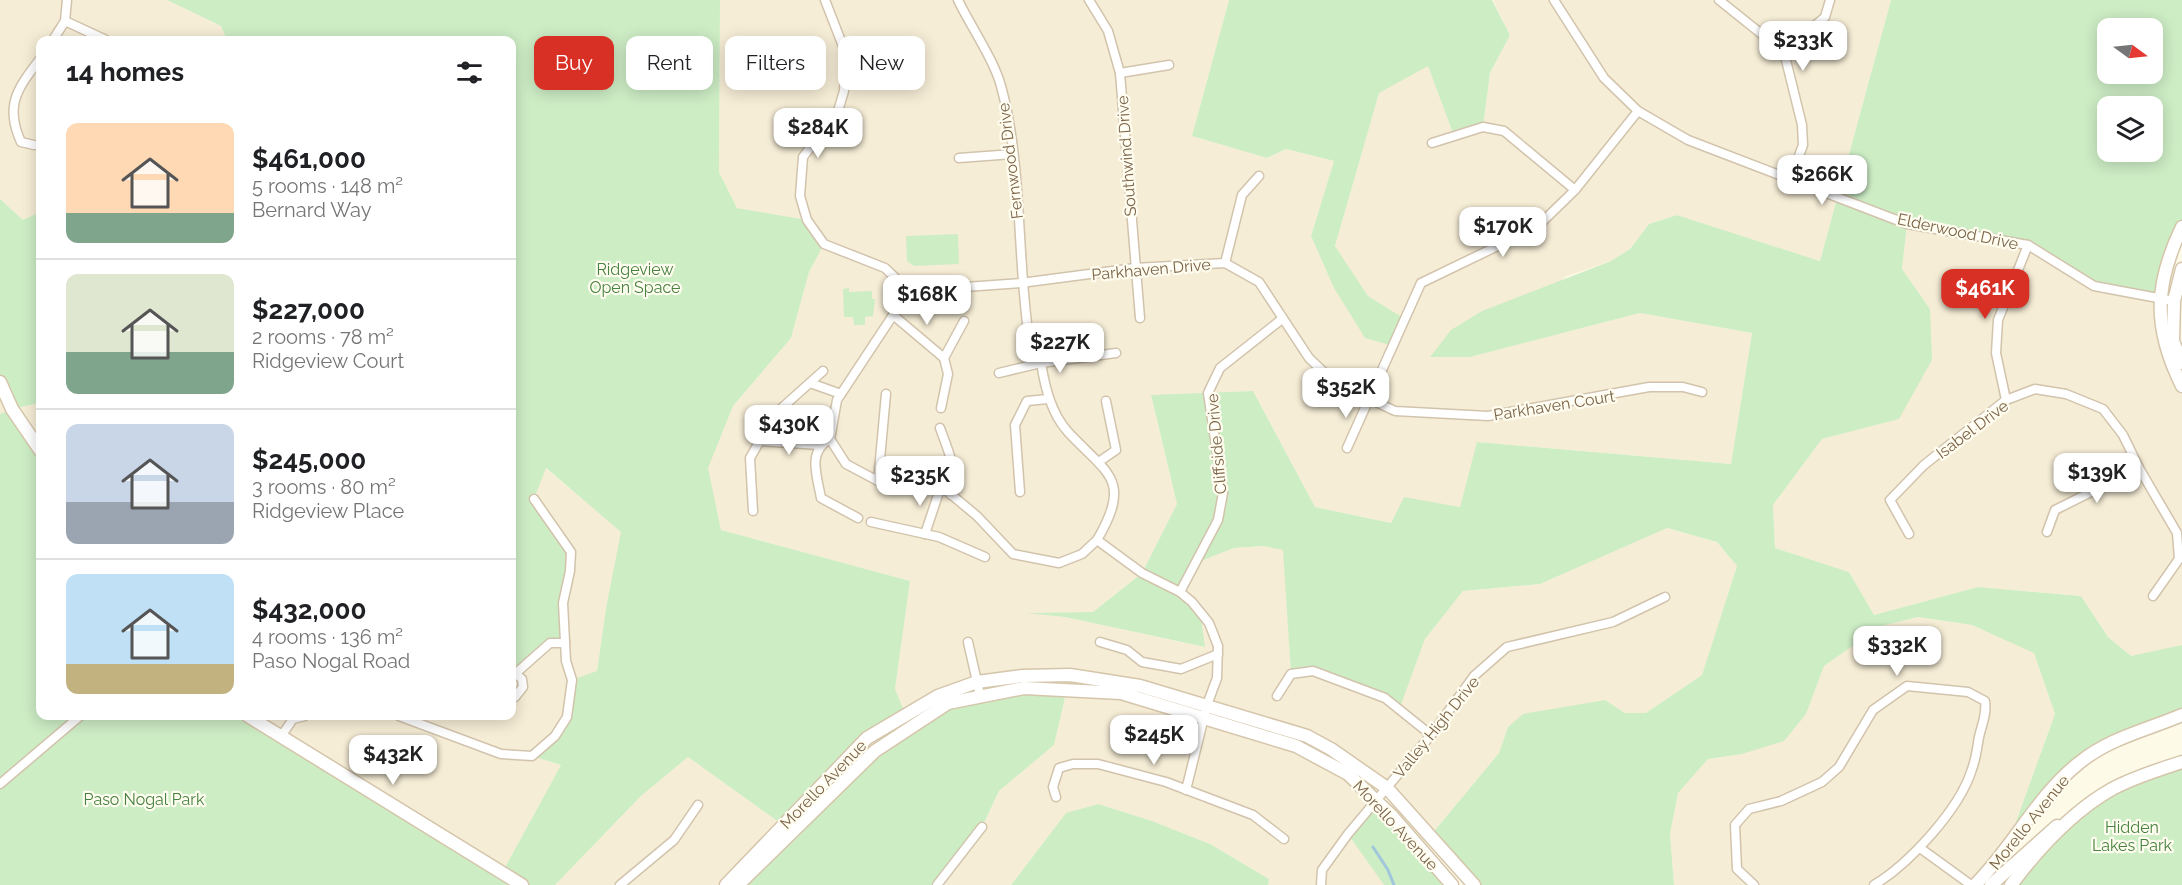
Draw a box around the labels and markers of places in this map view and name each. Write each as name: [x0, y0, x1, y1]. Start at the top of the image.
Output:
pin: $233K: [1761, 21, 1845, 72]
pin: $284K: [776, 108, 860, 159]
pin: $266K: [1780, 155, 1864, 206]
pin: $170K: [1461, 207, 1545, 258]
pin: $461K: [1943, 269, 2027, 320]
pin: $168K: [885, 275, 969, 326]
pin: $227K: [1018, 323, 1102, 374]
pin: $352K: [1304, 368, 1388, 419]
pin: $430K: [747, 405, 831, 456]
pin: $139K: [2055, 453, 2139, 504]
pin: $235K: [878, 456, 962, 507]
pin: $332K: [1855, 626, 1939, 677]
pin: $245K: [1112, 715, 1196, 766]
pin: $432K: [351, 735, 435, 786]

